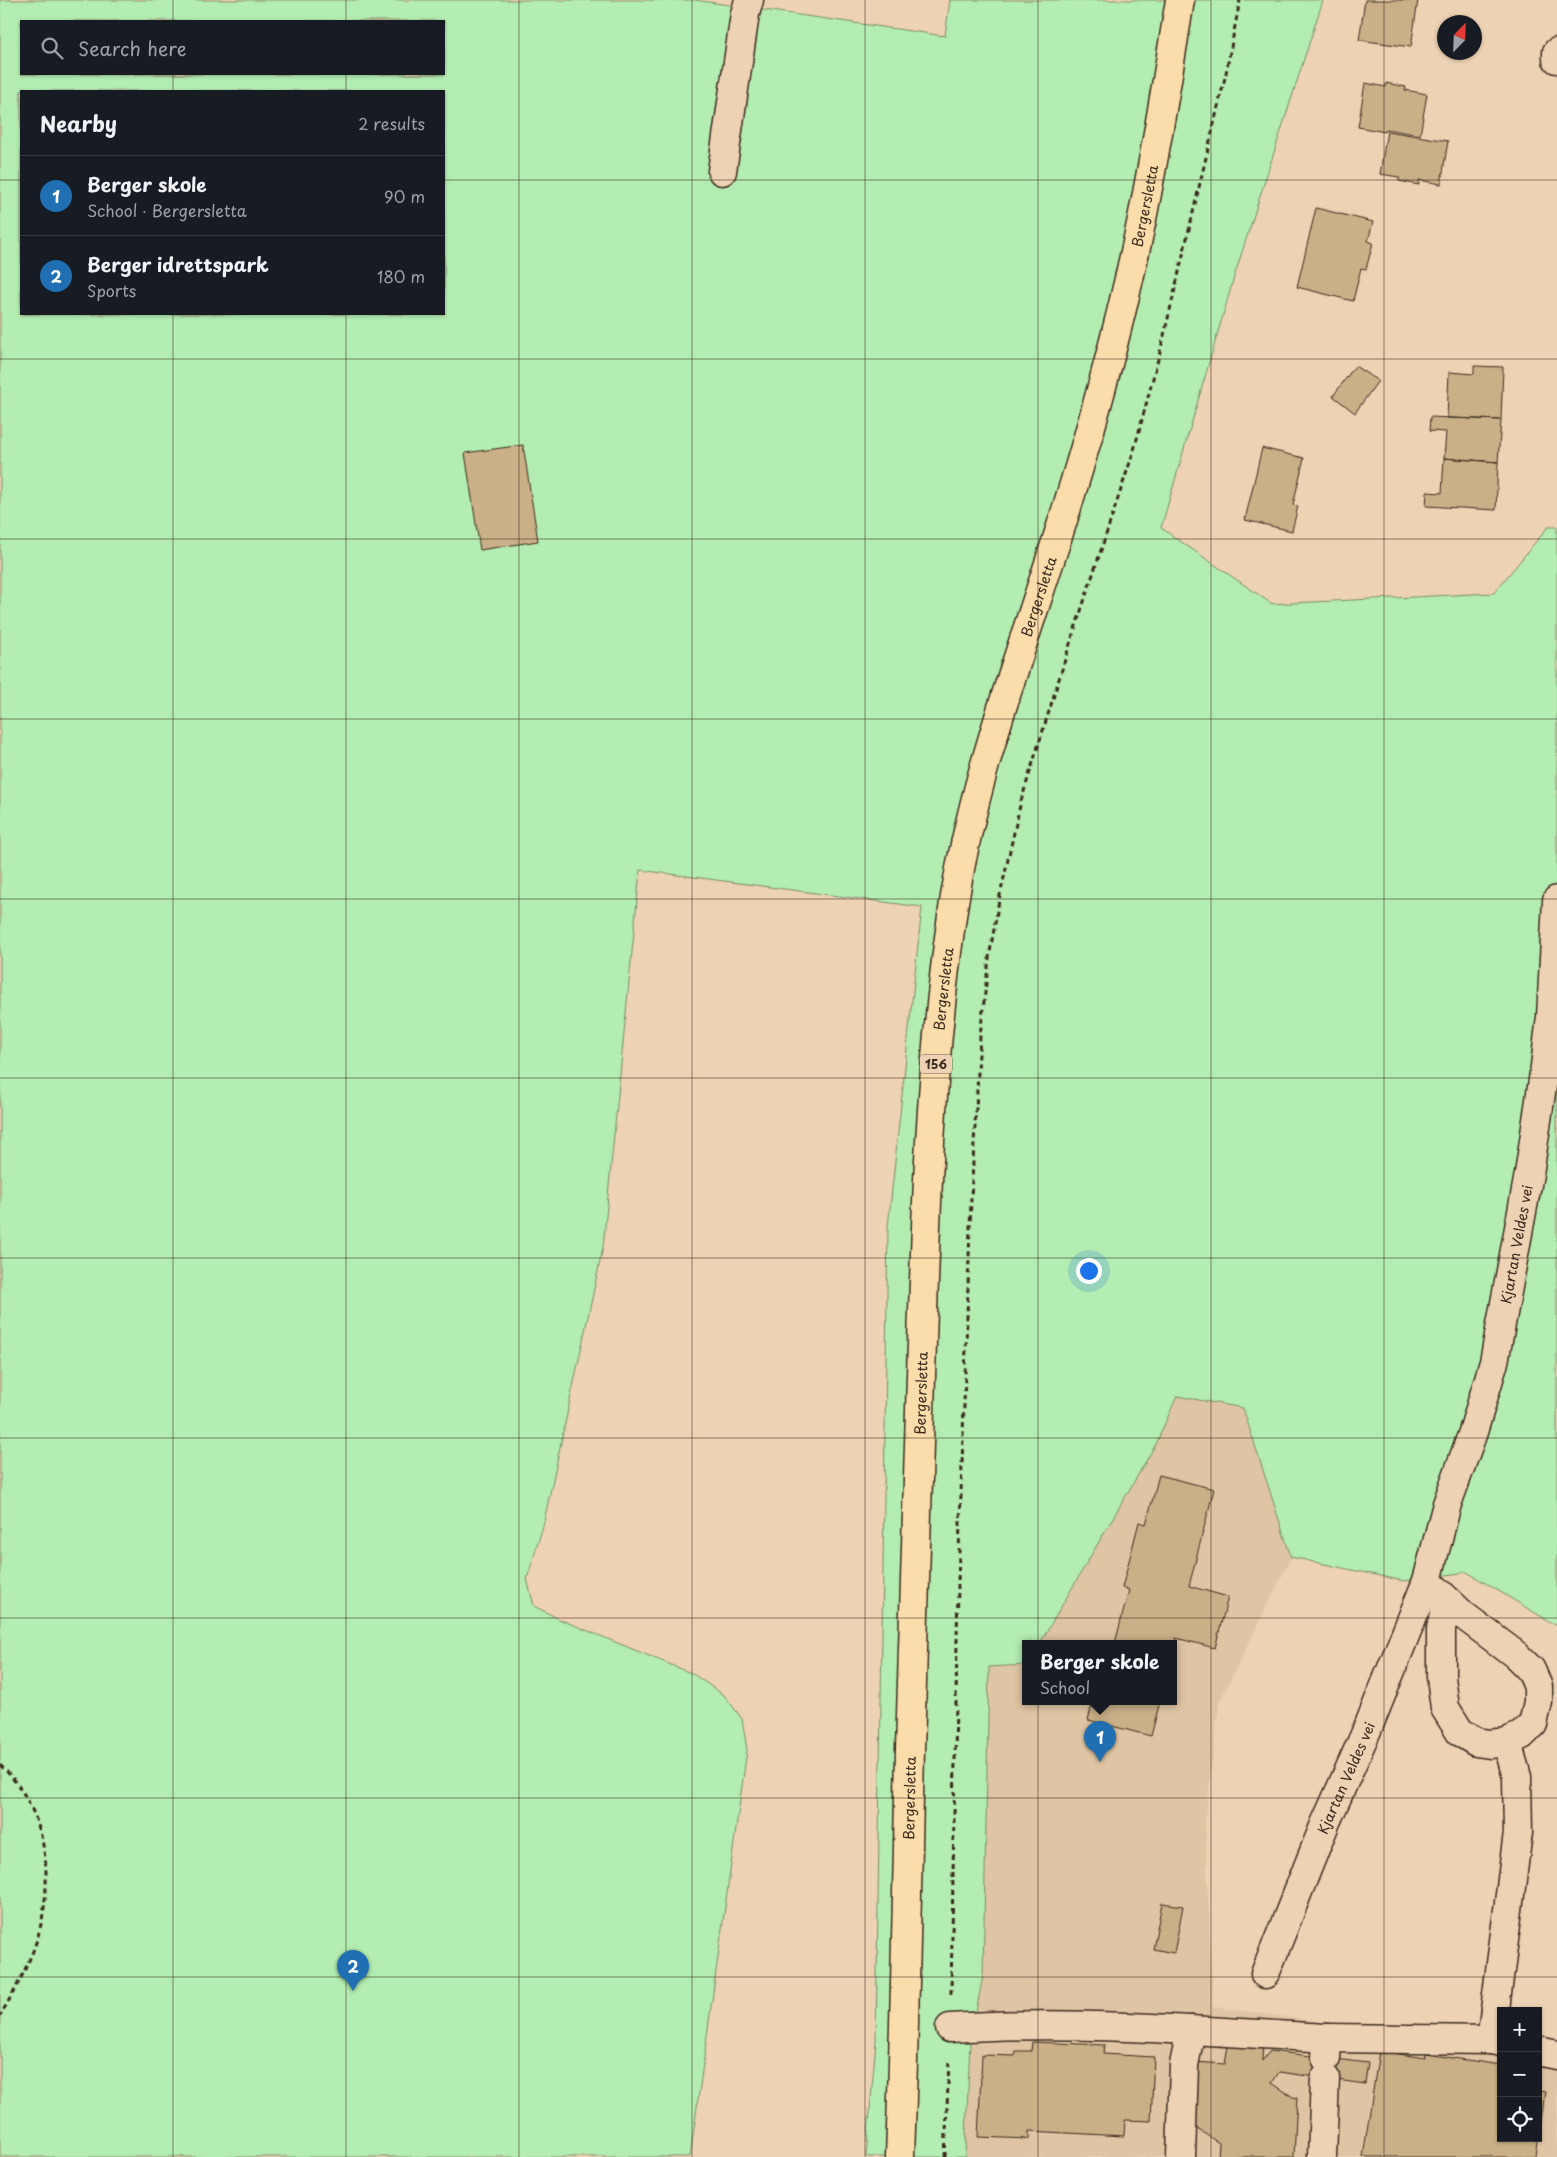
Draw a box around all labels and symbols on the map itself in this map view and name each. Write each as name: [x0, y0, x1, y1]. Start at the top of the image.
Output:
north arrow: [1437, 15, 1482, 60]
street label: Bergersletta: [1126, 163, 1163, 249]
street label: Bergersletta: [1015, 553, 1061, 639]
street label: Bergersletta: [928, 946, 958, 1031]
road number: 156: [920, 1054, 952, 1074]
street label: Kjartan Veldes vei: [1495, 1183, 1537, 1306]
your location: [1076, 1258, 1102, 1284]
street label: Bergersletta: [909, 1351, 932, 1435]
street label: Kjartan Veldes vei: [1312, 1719, 1380, 1837]
pin: 1: [1084, 1721, 1116, 1762]
street label: Bergersletta: [898, 1756, 920, 1840]
pin: 2: [337, 1950, 369, 1991]

